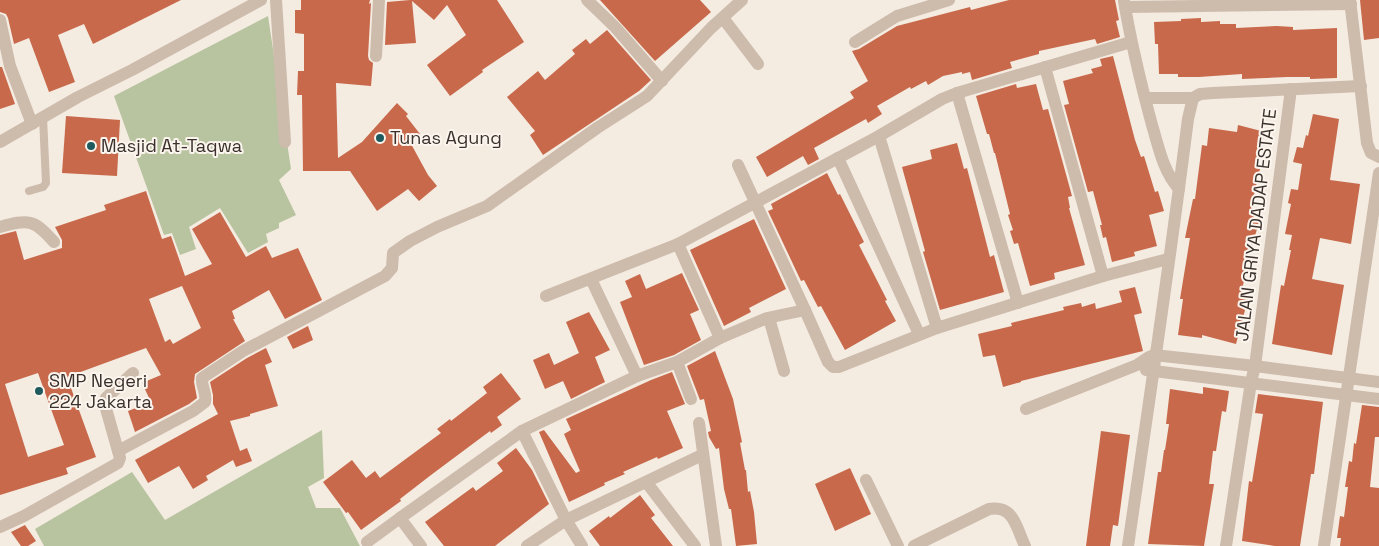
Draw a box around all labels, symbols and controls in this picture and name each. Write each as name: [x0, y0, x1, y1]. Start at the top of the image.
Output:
street label: JALAN GRIYA DADAP ESTATE: [1230, 107, 1281, 343]
place label: Tunas Agung: [390, 126, 502, 149]
marker: Tunas Agung: [374, 132, 386, 144]
place label: Masjid At-Taqwa: [101, 134, 242, 157]
marker: Masjid At-Taqwa: [85, 140, 97, 152]
place label: SMP Negeri 224 Jakarta: [49, 369, 152, 413]
marker: SMP Negeri 224 Jakarta: [33, 385, 45, 397]

